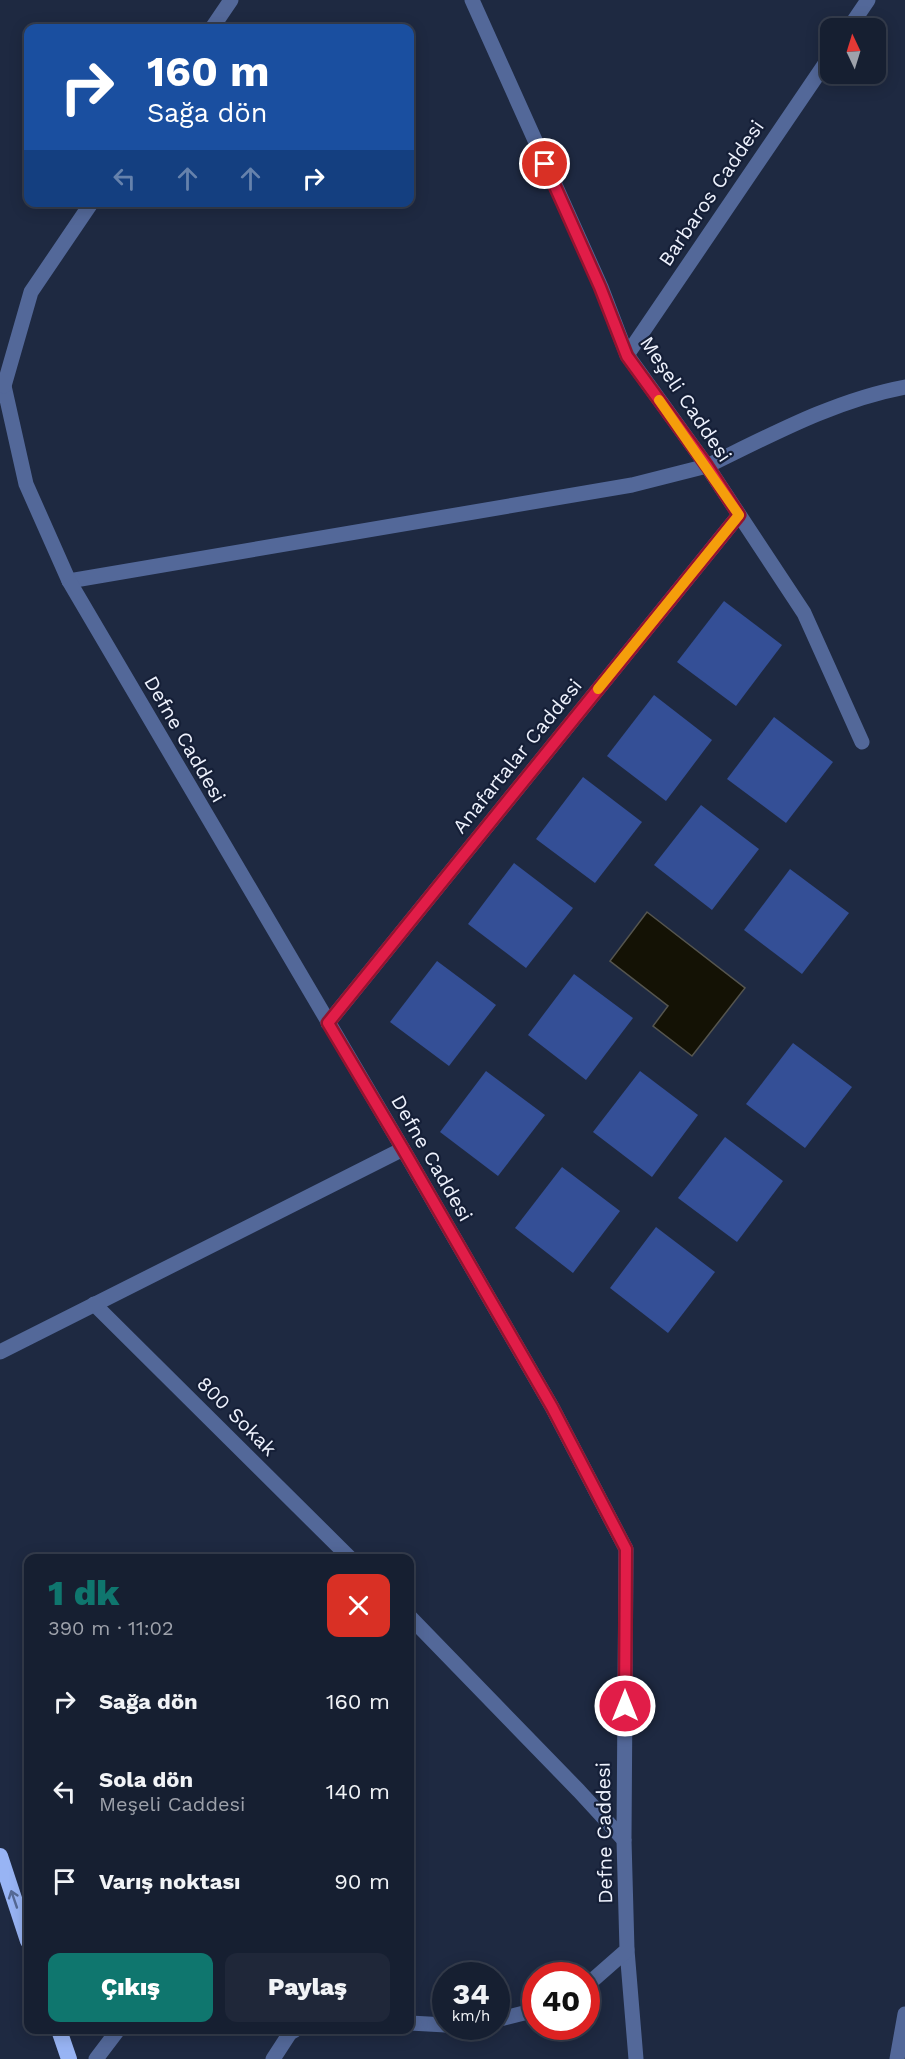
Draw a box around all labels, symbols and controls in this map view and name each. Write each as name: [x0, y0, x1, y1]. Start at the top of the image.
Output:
north arrow: [820, 18, 886, 84]
map controls: [820, 18, 886, 84]
text: 160 m: [147, 47, 270, 96]
icon: right: [48, 48, 126, 126]
text: Sağa dön: [147, 97, 267, 129]
street label: Barbaros Caddesi: [653, 115, 769, 271]
pin: [519, 138, 570, 189]
icon: arrive: [528, 147, 561, 180]
icon: left: [108, 162, 141, 195]
icon: ahead: [171, 162, 204, 195]
icon: ahead: [234, 162, 267, 195]
icon: right: [297, 162, 330, 195]
street label: Meşeli Caddesi: [635, 332, 737, 466]
street label: Defne Caddesi: [139, 672, 231, 806]
street label: Anafartalar Caddesi: [447, 674, 587, 838]
street label: Defne Caddesi: [386, 1091, 478, 1225]
street label: 800 Sokak: [192, 1371, 282, 1461]
text: 1 dk: [48, 1572, 119, 1614]
button: close: [327, 1574, 390, 1637]
text: 390 m · 11:02: [48, 1616, 174, 1640]
position arrow: [593, 1674, 657, 1738]
icon: right: [48, 1685, 81, 1718]
text: Sağa dön: [99, 1689, 198, 1714]
text: 160 m: [326, 1689, 390, 1714]
street label: Defne Caddesi: [591, 1762, 617, 1904]
text: Sola dön: [99, 1767, 193, 1792]
icon: left: [48, 1775, 81, 1808]
text: 140 m: [326, 1779, 390, 1804]
text: Meşeli Caddesi: [99, 1792, 245, 1816]
icon: arrive: [48, 1865, 81, 1898]
text: Varış noktası: [99, 1869, 241, 1894]
text: 90 m: [334, 1869, 390, 1894]
one-way arrow: [8, 1890, 19, 1909]
button: Çıkış: [48, 1953, 213, 2022]
button: Paylaş: [225, 1953, 390, 2022]
speed limit sign: 40: [522, 1962, 600, 2040]
text: 34: [452, 1976, 490, 2011]
text: km/h: [452, 2007, 490, 2025]

